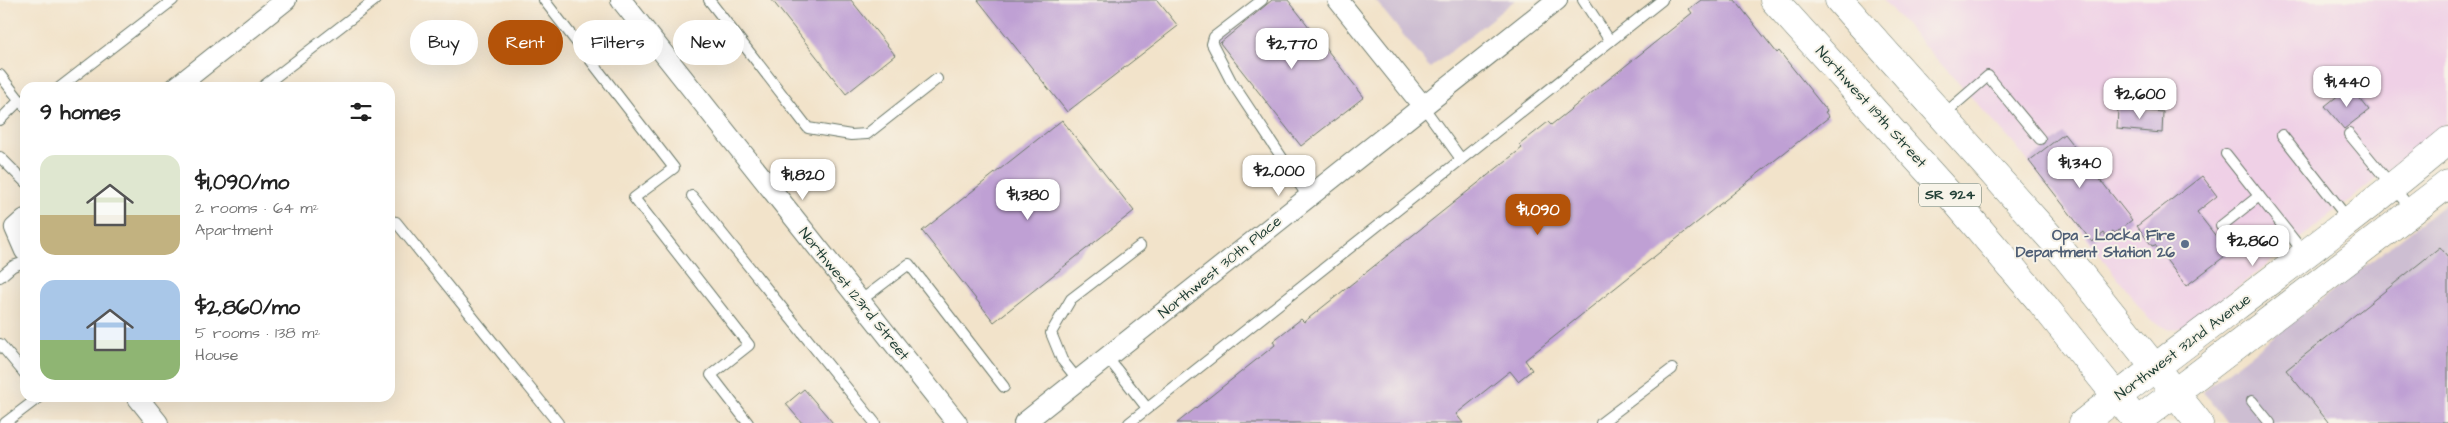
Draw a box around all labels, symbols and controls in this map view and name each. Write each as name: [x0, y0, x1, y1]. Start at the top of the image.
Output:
chip: Buy: [410, 20, 478, 65]
chip: Rent: [488, 20, 563, 65]
chip: Filters: [573, 20, 663, 65]
chip: New: [673, 20, 744, 65]
pin: $2,770: [1251, 28, 1333, 70]
text: $2,770: [1267, 33, 1317, 55]
street label: Northwest 119th Street: [1810, 41, 1932, 173]
pin: $1,440: [2306, 66, 2388, 108]
text: $1,440: [2324, 71, 2370, 93]
pin: $2,600: [2099, 78, 2181, 120]
text: $2,600: [2114, 83, 2166, 105]
text: 9 homes: [40, 98, 121, 127]
icon: filters: [347, 98, 375, 126]
pin: $1,340: [2039, 146, 2121, 189]
text: $1,340: [2059, 152, 2101, 174]
pin: $2,000: [1238, 154, 1320, 197]
pin: $1,820: [762, 158, 844, 201]
text: $2,000: [1253, 160, 1305, 182]
text: $1,820: [781, 164, 825, 186]
text: $1,090/mo: [195, 168, 289, 197]
icon: home: [80, 175, 140, 235]
pin: $1,380: [987, 178, 1069, 221]
text: $1,380: [1007, 184, 1049, 206]
road number: SR 924: [1919, 184, 1981, 206]
pin: $1,090: [1497, 194, 1579, 236]
text: 2 rooms · 64 m²: [195, 197, 319, 219]
text: $1,090: [1516, 199, 1560, 221]
street label: Northwest 30th Place: [1154, 211, 1286, 323]
text: Apartment: [195, 219, 273, 241]
street label: Northwest 123rd Street: [794, 223, 914, 365]
pin: $2,860: [2212, 224, 2294, 267]
place label: Opa - Locka Fire Department Station 26: [2016, 225, 2176, 263]
text: $2,860: [2227, 230, 2279, 252]
marker: Opa - Locka Fire Department Station 26: [2179, 238, 2191, 250]
street label: Northwest 32nd Avenue: [2111, 289, 2255, 405]
text: $2,860/mo: [195, 293, 300, 322]
icon: home: [80, 300, 140, 360]
text: 5 rooms · 138 m²: [195, 322, 321, 344]
text: House: [195, 344, 239, 366]

